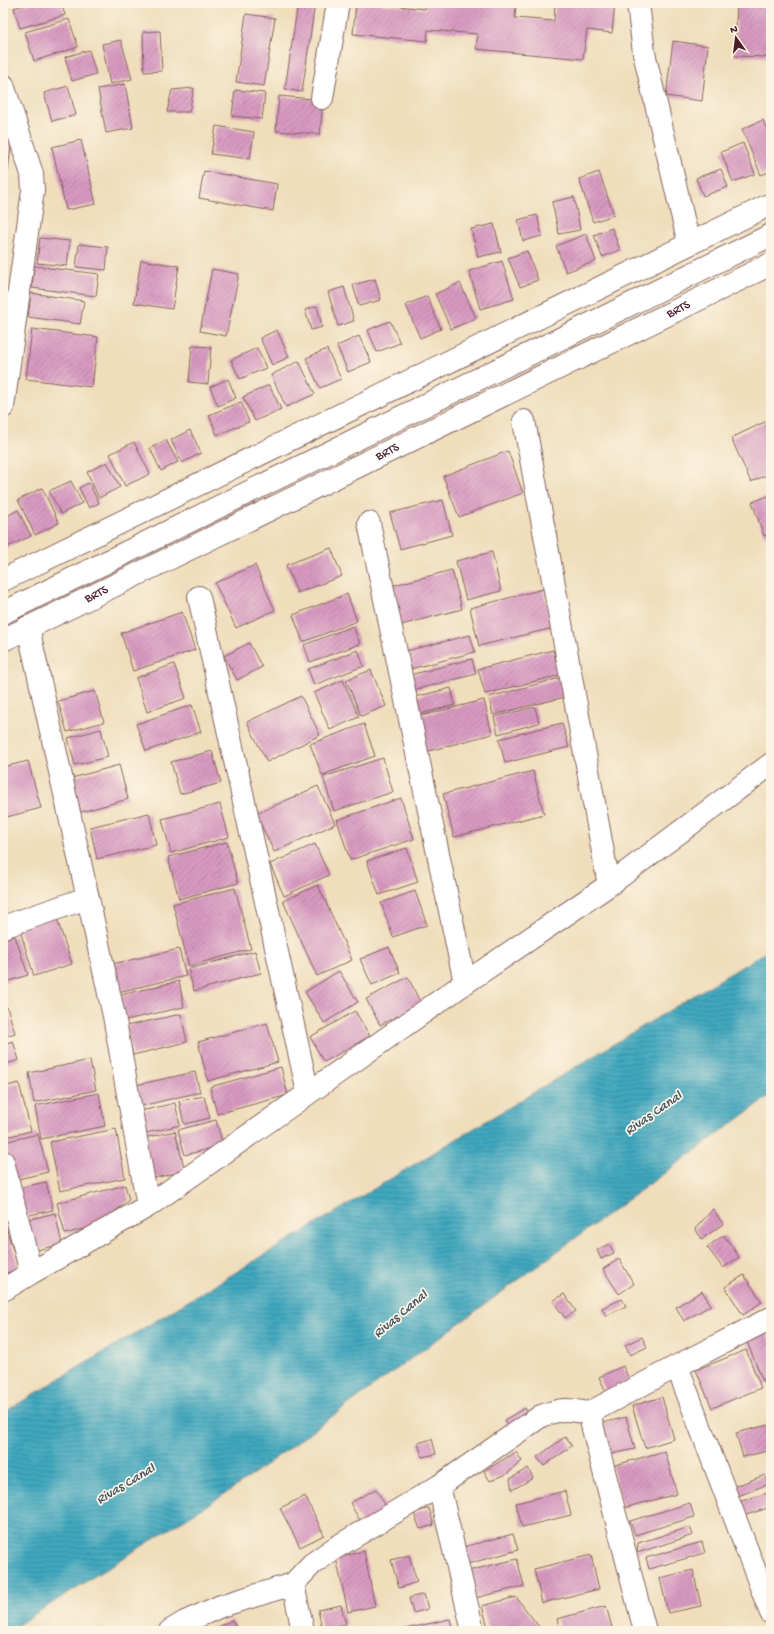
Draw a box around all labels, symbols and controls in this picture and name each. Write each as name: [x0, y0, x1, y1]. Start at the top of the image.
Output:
north arrow: [716, 18, 756, 58]
text: N: [729, 24, 739, 37]
street label: BRTS: [663, 297, 694, 322]
street label: BRTS: [372, 439, 403, 464]
street label: BRTS: [81, 582, 112, 607]
water label: Rivas Canal: [622, 1088, 687, 1140]
water label: Rivas Canal: [370, 1287, 432, 1343]
water label: Rivas Canal: [93, 1460, 159, 1509]

